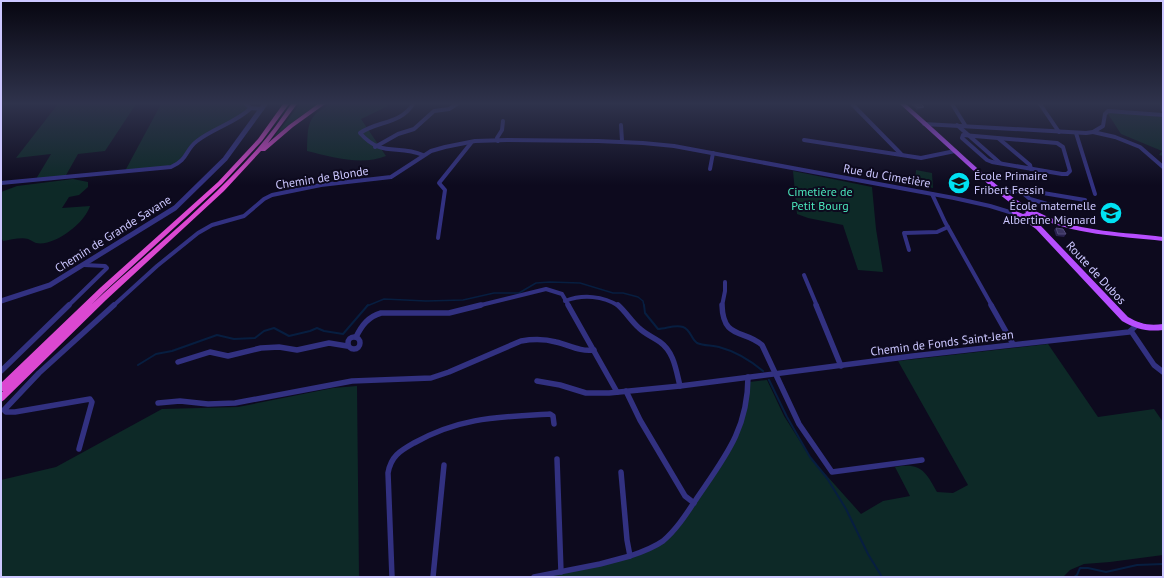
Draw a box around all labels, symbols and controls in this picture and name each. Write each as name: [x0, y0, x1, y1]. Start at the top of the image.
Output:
street label: Rue du Cimetière: [842, 160, 932, 191]
street label: Chemin de Blonde: [274, 163, 370, 192]
place label: École Primaire Fribert Fessin: [974, 168, 1047, 197]
school or university icon: École Primaire Fribert Fessin: [946, 170, 972, 196]
park label: Cimetière de Petit Bourg: [787, 184, 853, 213]
street label: Chemin de Grande Savane: [52, 192, 174, 276]
place label: École maternelle Albertine Mignard: [1003, 198, 1096, 227]
school or university icon: École maternelle Albertine Mignard: [1098, 200, 1124, 226]
street label: Route de Dubos: [1063, 238, 1129, 307]
street label: Chemin de Fonds Saint-Jean: [869, 326, 1014, 359]

